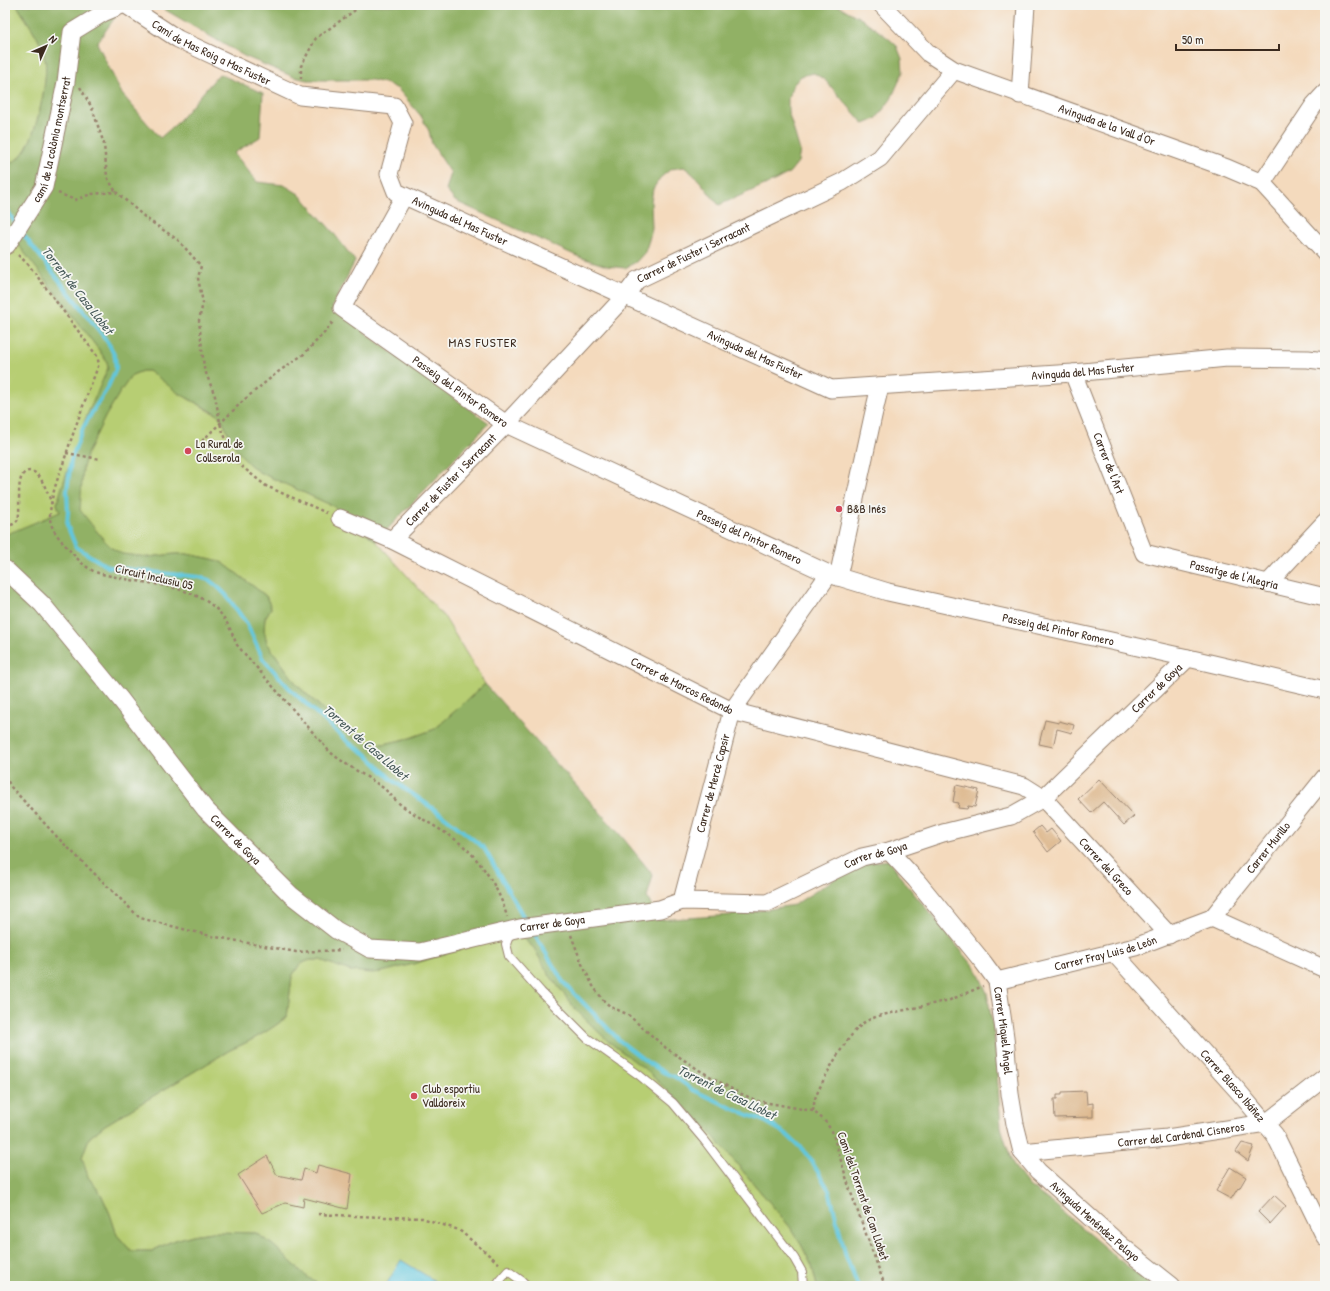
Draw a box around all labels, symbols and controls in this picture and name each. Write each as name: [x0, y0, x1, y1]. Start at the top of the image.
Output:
street label: Camí de Mas Roig a Mas Fuster: [149, 15, 274, 89]
north arrow: [26, 26, 66, 66]
scale bar: [1176, 26, 1279, 52]
text: 50 m: [1182, 31, 1203, 48]
text: N: [46, 32, 60, 46]
street label: camí de la colònia montserrat: [27, 75, 75, 205]
street label: Avinguda de la Vall d'Or: [1056, 99, 1158, 150]
street label: Avinguda del Mas Fuster: [410, 191, 511, 250]
street label: Carrer de Fuster i Serracant: [634, 218, 754, 287]
water label: Torrent de Casa Llobet: [38, 242, 120, 340]
street label: Avinguda del Mas Fuster: [705, 325, 806, 383]
district label: MAS FUSTER: [449, 333, 517, 351]
street label: Passeig del Pintor Romero: [409, 352, 512, 431]
street label: Avinguda del Mas Fuster: [1031, 358, 1136, 384]
street label: Carrer de Fuster i Serracant: [401, 429, 501, 530]
street label: Carrer de l'Art: [1089, 430, 1129, 497]
place label: La Rural de Collserola: [196, 435, 243, 466]
marker: La Rural de Collserola: [183, 446, 193, 456]
place label: B&B Inés: [847, 500, 886, 517]
marker: B&B Inés: [834, 504, 844, 514]
street label: Passeig del Pintor Romero: [694, 505, 805, 568]
street label: Passatge de l'Alegria: [1188, 555, 1280, 593]
street label: Circuit Inclusiu 05: [114, 559, 195, 594]
street label: Passeig del Pintor Romero: [1001, 608, 1116, 650]
street label: Carrer de Marcos Redondo: [628, 652, 737, 718]
street label: Carrer de Goya: [1127, 659, 1186, 717]
water label: Torrent de Casa Llobet: [320, 700, 414, 786]
street label: Carrer de Mercè Capsir: [691, 731, 734, 834]
street label: Carrer de Goya: [207, 810, 265, 868]
street label: Carrer Murillo: [1242, 818, 1294, 877]
street label: Carrer del Greco: [1075, 834, 1137, 899]
street label: Carrer de Goya: [841, 837, 909, 873]
street label: Carrer de Goya: [519, 910, 586, 936]
street label: Carrer Fray Luis de León: [1052, 931, 1159, 975]
street label: Carrer Miquel Àngel: [990, 985, 1017, 1076]
street label: Carrer Blasco Ibáñez: [1196, 1045, 1269, 1125]
water label: Torrent de Casa Llobet: [675, 1060, 781, 1125]
place label: Club esportiu Valldoreix: [422, 1080, 480, 1111]
marker: Club esportiu Valldoreix: [409, 1091, 419, 1101]
street label: Carrer del Cardenal Cisneros: [1117, 1117, 1246, 1151]
street label: Camí del Torrent de Can Llobet: [833, 1129, 894, 1263]
street label: Avinguda Menéndez Pelayo: [1047, 1177, 1144, 1265]

